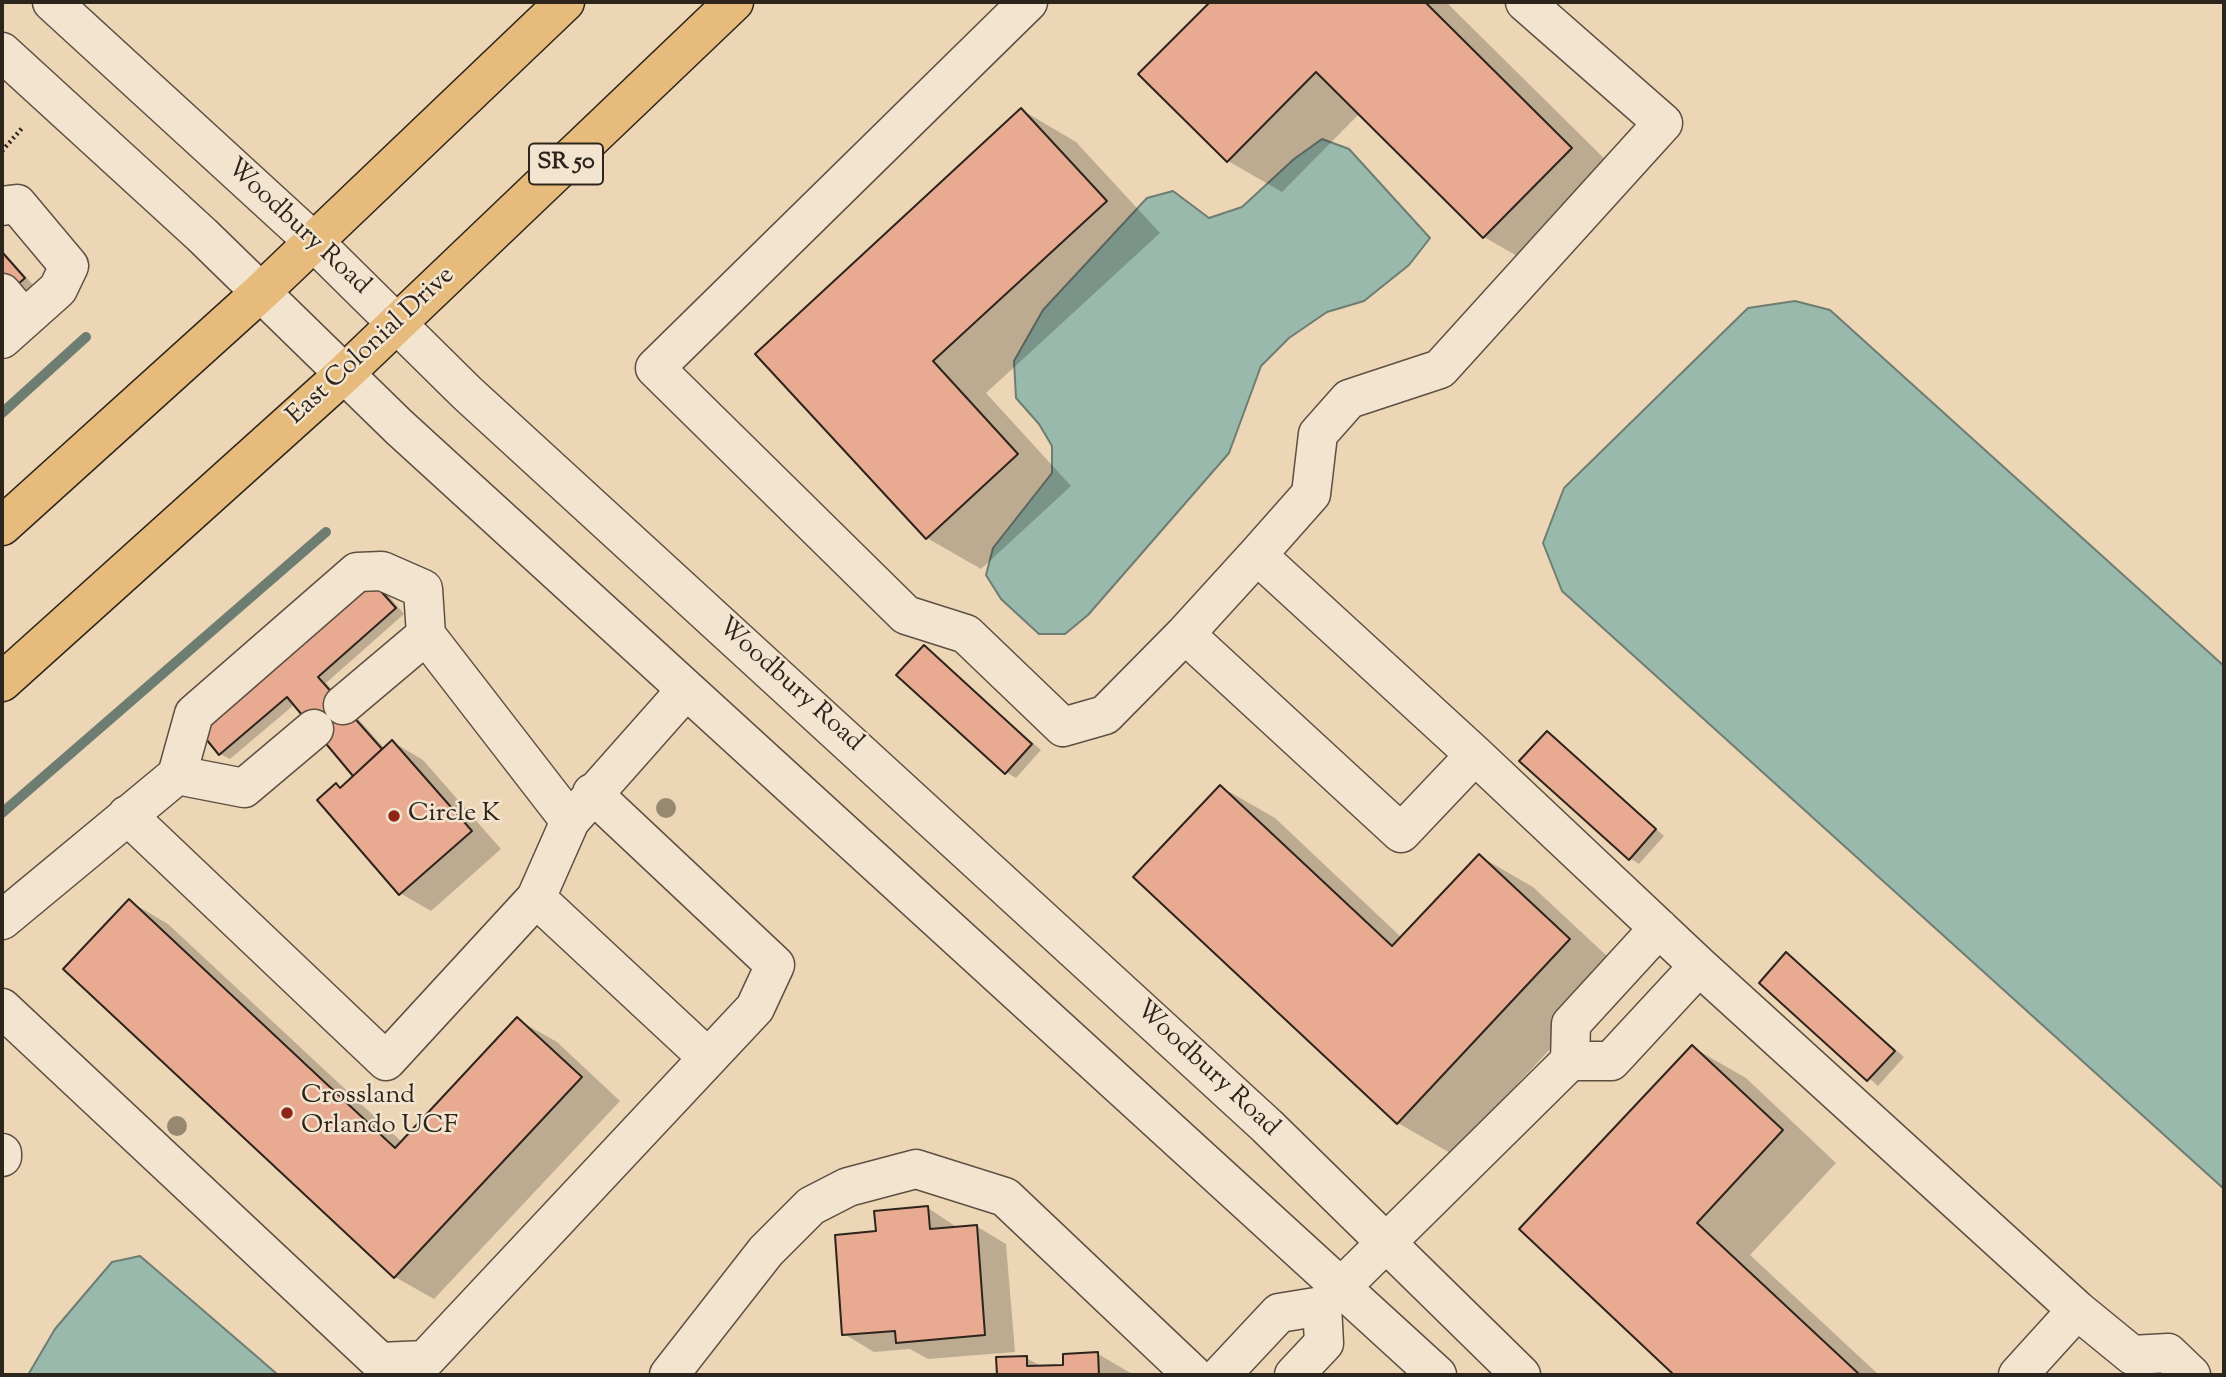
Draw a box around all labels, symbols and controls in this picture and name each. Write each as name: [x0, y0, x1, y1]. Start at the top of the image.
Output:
road number: SR 50: [529, 144, 603, 184]
street label: Woodbury Road: [219, 153, 375, 303]
street label: East Colonial Drive: [282, 261, 462, 433]
street label: Woodbury Road: [710, 612, 868, 760]
place label: Circle K: [408, 800, 501, 832]
marker: Circle K: [386, 808, 402, 824]
street label: Woodbury Road: [1128, 995, 1284, 1145]
place label: Crossland Orlando UCF: [301, 1082, 458, 1144]
marker: Crossland Orlando UCF: [279, 1105, 295, 1121]

